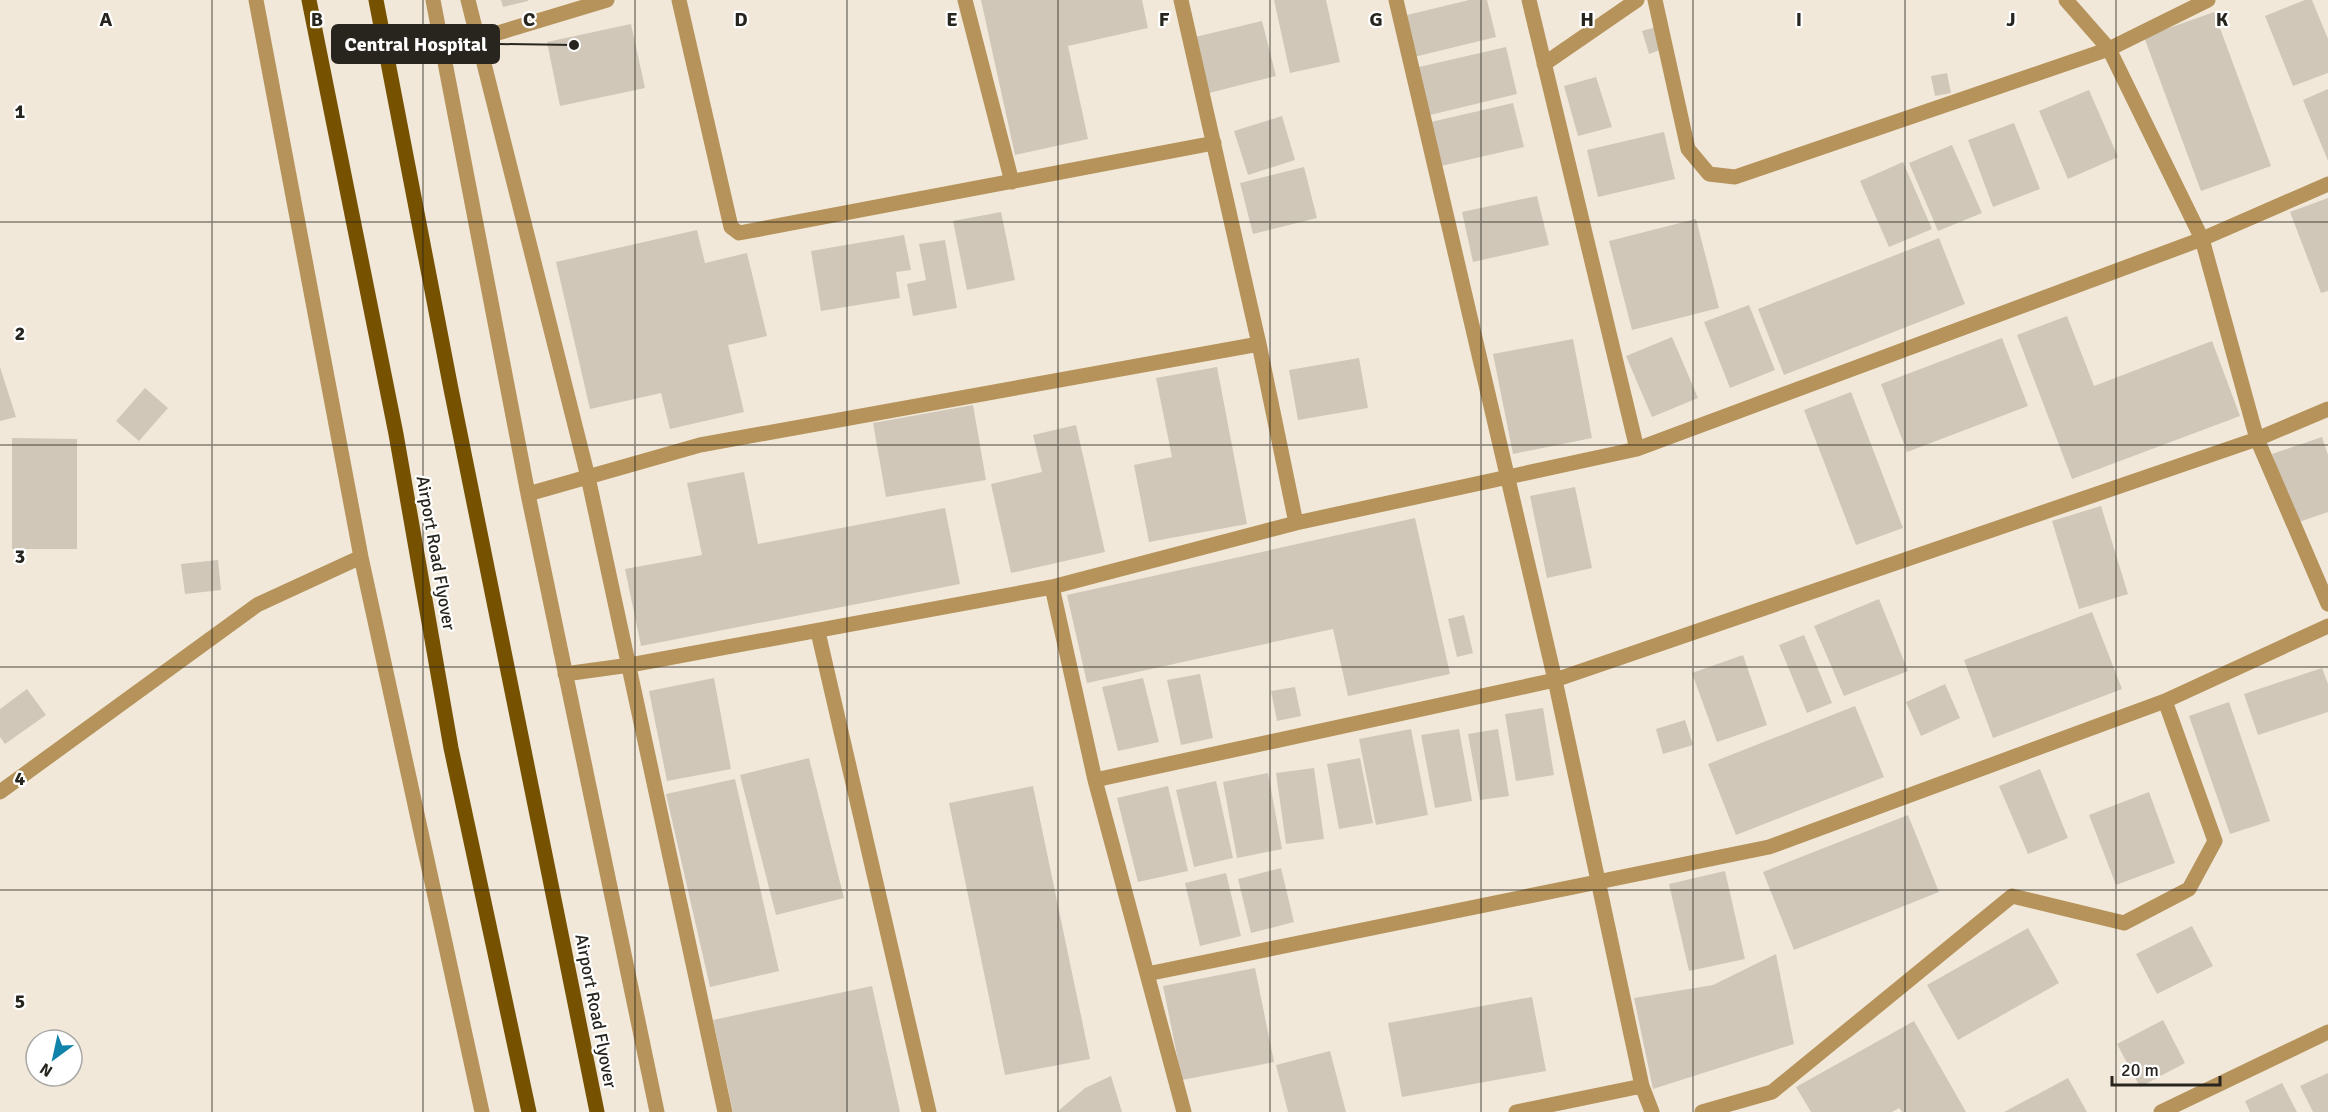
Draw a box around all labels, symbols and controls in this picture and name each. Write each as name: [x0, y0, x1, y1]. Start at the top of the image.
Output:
text: A: [100, 7, 113, 32]
text: B: [311, 7, 323, 32]
text: C: [523, 7, 535, 32]
text: D: [734, 7, 748, 32]
text: E: [946, 7, 958, 32]
text: F: [1159, 7, 1170, 32]
text: G: [1369, 7, 1383, 32]
text: H: [1580, 7, 1594, 32]
text: I: [1796, 7, 1802, 32]
text: J: [2006, 7, 2016, 32]
text: K: [2216, 7, 2229, 32]
callout: Central Hospital: [332, 25, 499, 63]
text: Central Hospital: [345, 32, 487, 57]
text: 1: [15, 99, 26, 124]
text: 2: [15, 321, 25, 346]
street label: Airport Road Flyover: [412, 474, 460, 632]
text: 3: [15, 544, 25, 569]
text: 4: [15, 766, 26, 791]
street label: Airport Road Flyover: [570, 932, 622, 1090]
text: 5: [15, 989, 25, 1014]
north arrow: [24, 1028, 84, 1088]
scale bar: [2112, 1049, 2220, 1087]
text: N: [36, 1058, 56, 1081]
text: 20 m: [2121, 1059, 2159, 1081]

